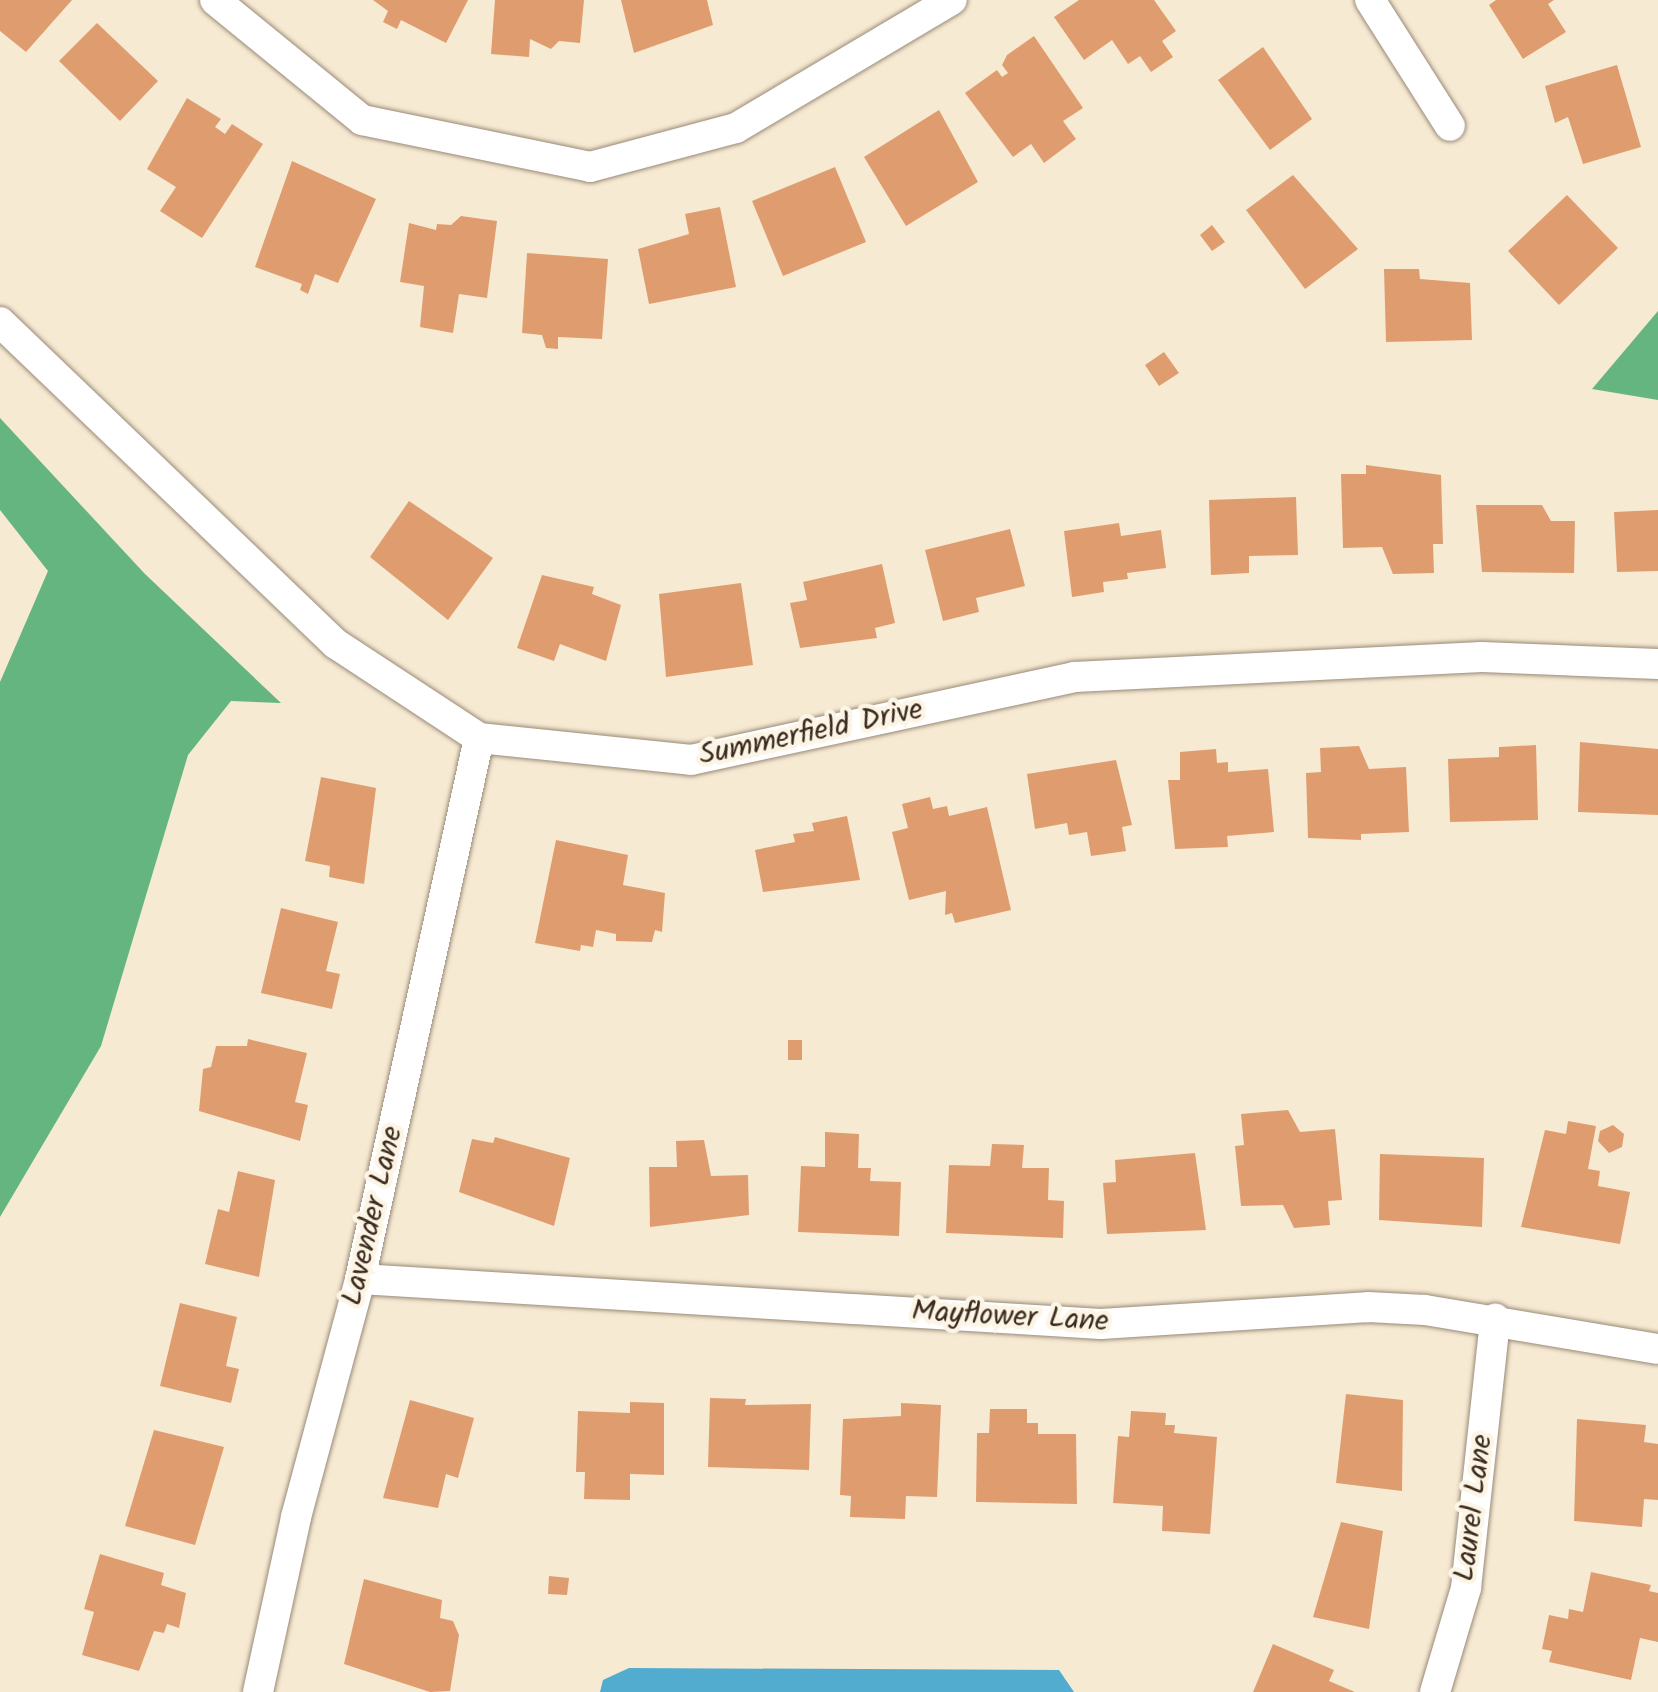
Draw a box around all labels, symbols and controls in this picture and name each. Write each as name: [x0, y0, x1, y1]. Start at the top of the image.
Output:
street label: Summerfield Drive: [696, 692, 926, 774]
street label: Lavender Lane: [335, 1123, 411, 1309]
street label: Mayflower Lane: [911, 1294, 1109, 1340]
street label: Laurel Lane: [1447, 1433, 1501, 1583]

